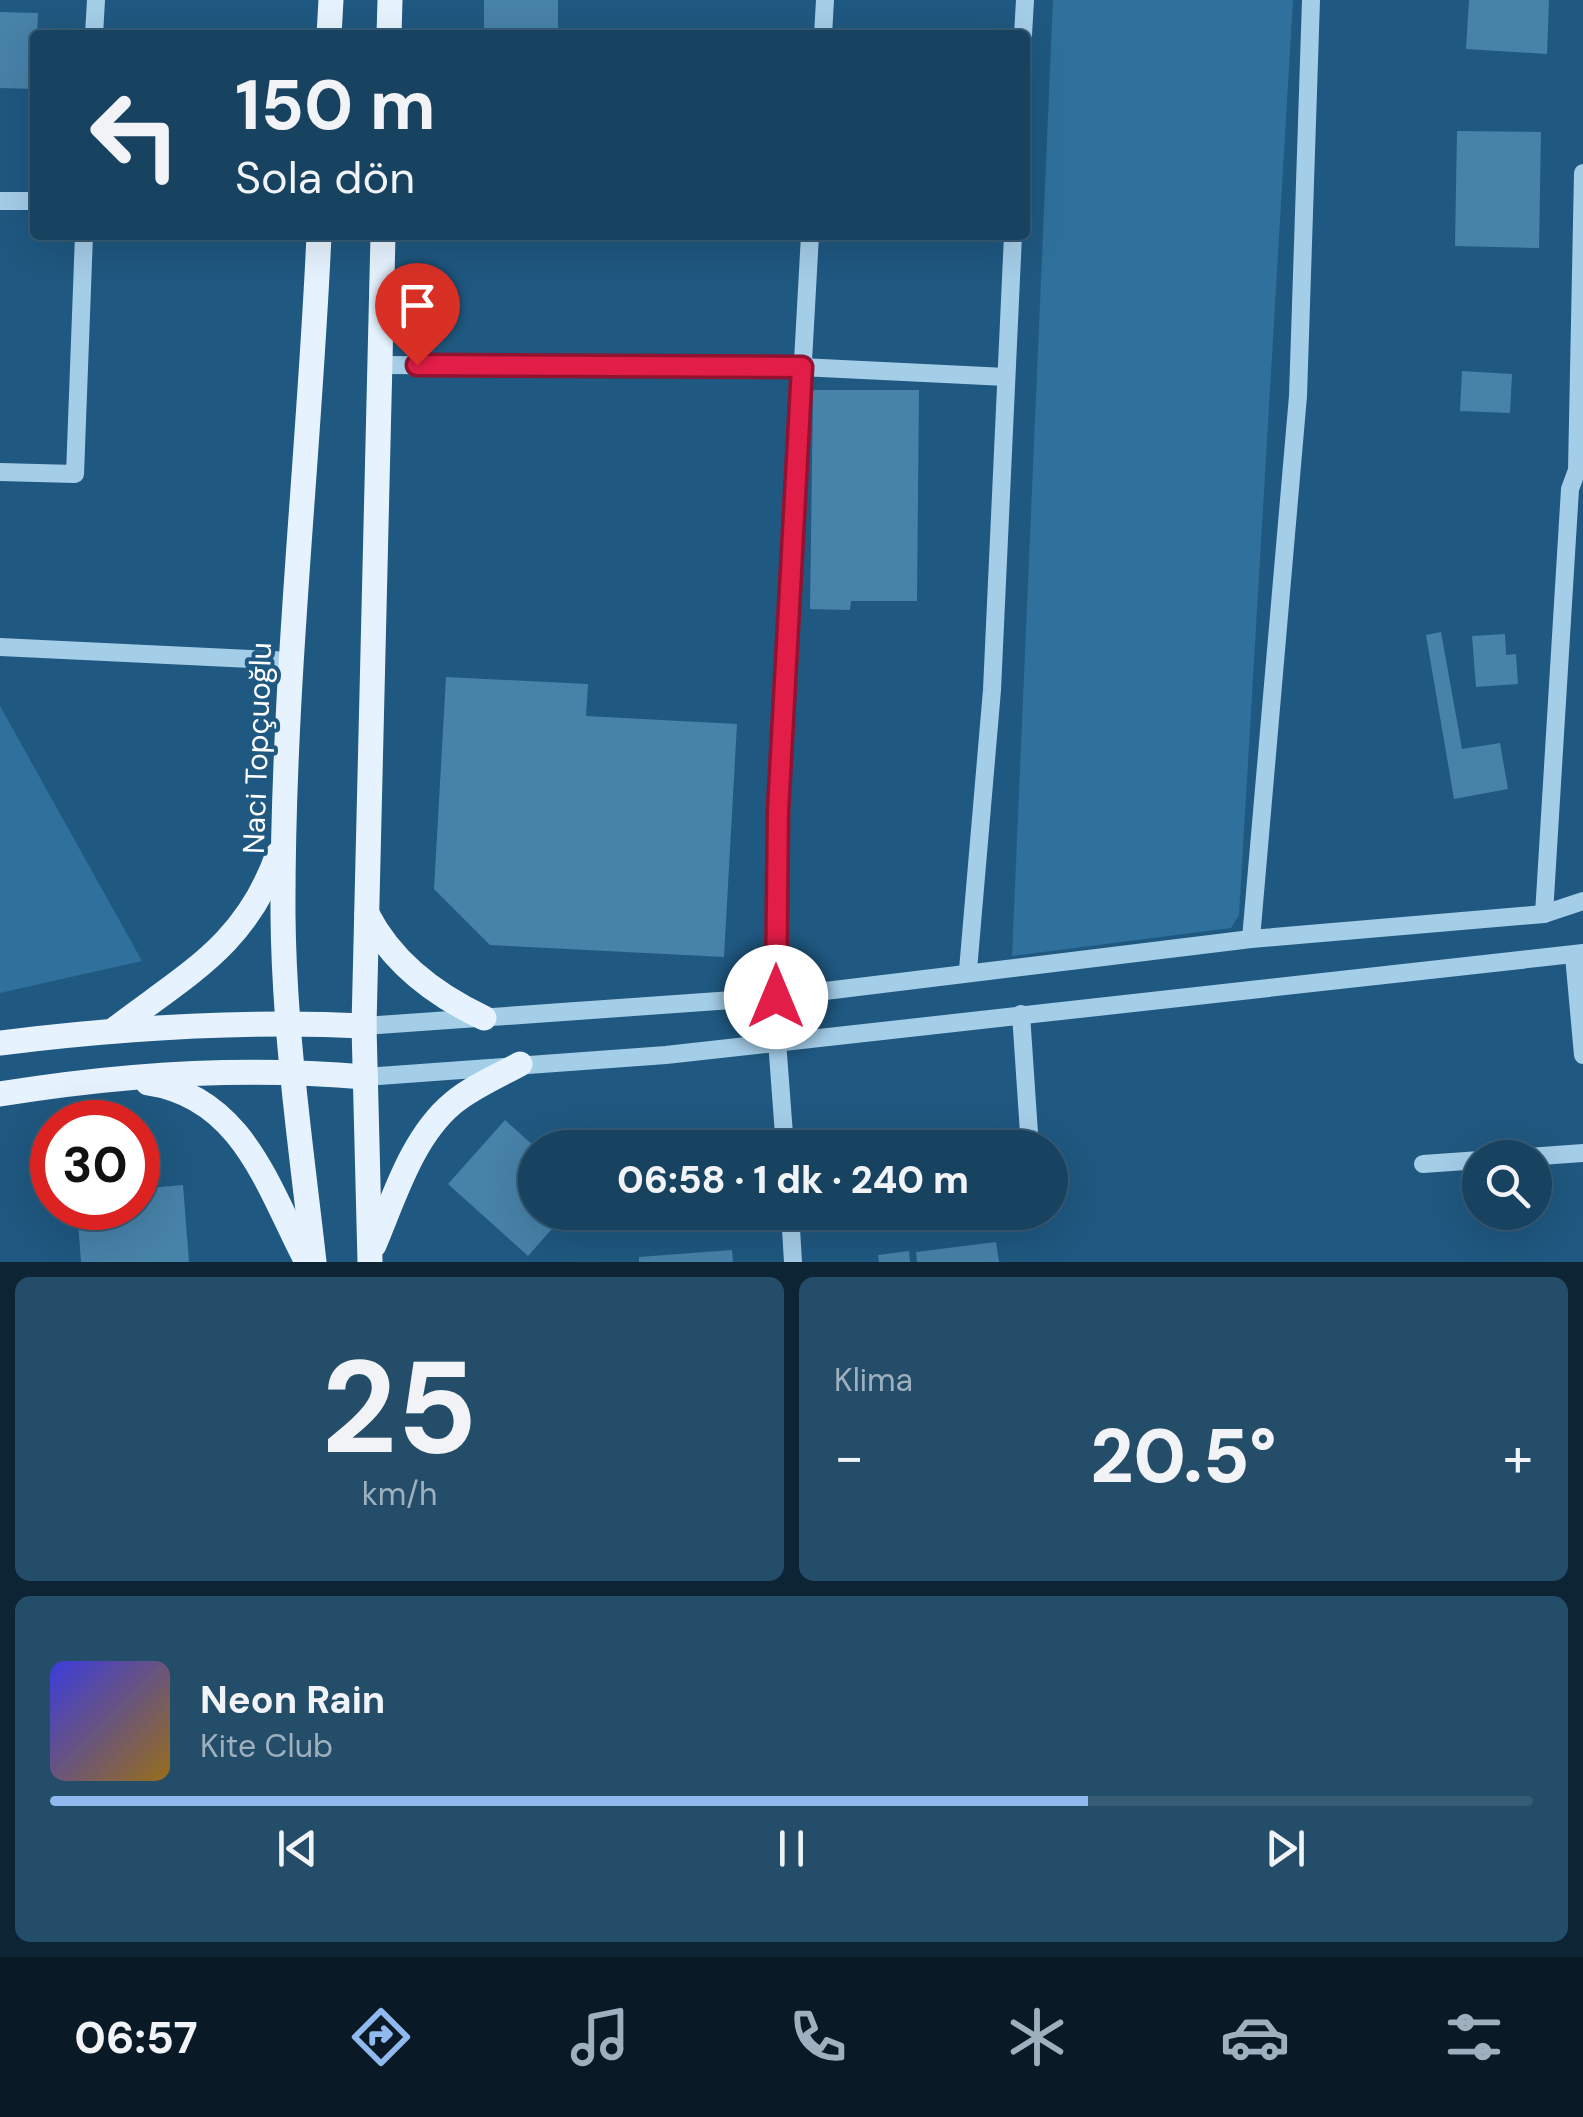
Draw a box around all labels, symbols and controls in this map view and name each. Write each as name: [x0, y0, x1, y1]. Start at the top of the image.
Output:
text: 150 m: [235, 60, 436, 151]
icon: left: [70, 70, 200, 200]
text: Sola dön: [235, 148, 415, 207]
pin: [375, 263, 460, 366]
icon: arrive: [390, 278, 445, 333]
street label: Naci Topçuoğlu: [234, 642, 280, 854]
position arrow: [724, 945, 828, 1049]
speed limit sign: 30: [30, 1100, 160, 1230]
map controls: [1462, 1140, 1552, 1230]
button: search: [1462, 1140, 1552, 1230]
text: 06:58 · 1 dk · 240 m: [617, 1155, 969, 1205]
text: 25: [322, 1323, 477, 1492]
text: Klima: [834, 1359, 913, 1401]
text: 20.5°: [1090, 1408, 1277, 1505]
text: −: [834, 1421, 864, 1493]
text: +: [1503, 1421, 1533, 1493]
text: km/h: [362, 1473, 437, 1515]
text: Neon Rain: [200, 1675, 385, 1725]
text: Kite Club: [200, 1725, 333, 1767]
icon: previous: [270, 1821, 325, 1876]
icon: pause: [764, 1821, 819, 1876]
icon: next: [1258, 1821, 1313, 1876]
icon: directions: [346, 2002, 416, 2072]
icon: music: [565, 2002, 635, 2072]
icon: phone: [783, 2002, 853, 2072]
icon: climate: [1002, 2002, 1072, 2072]
icon: car: [1220, 2002, 1290, 2072]
icon: filters: [1439, 2002, 1509, 2072]
text: 06:57: [74, 2008, 198, 2067]

